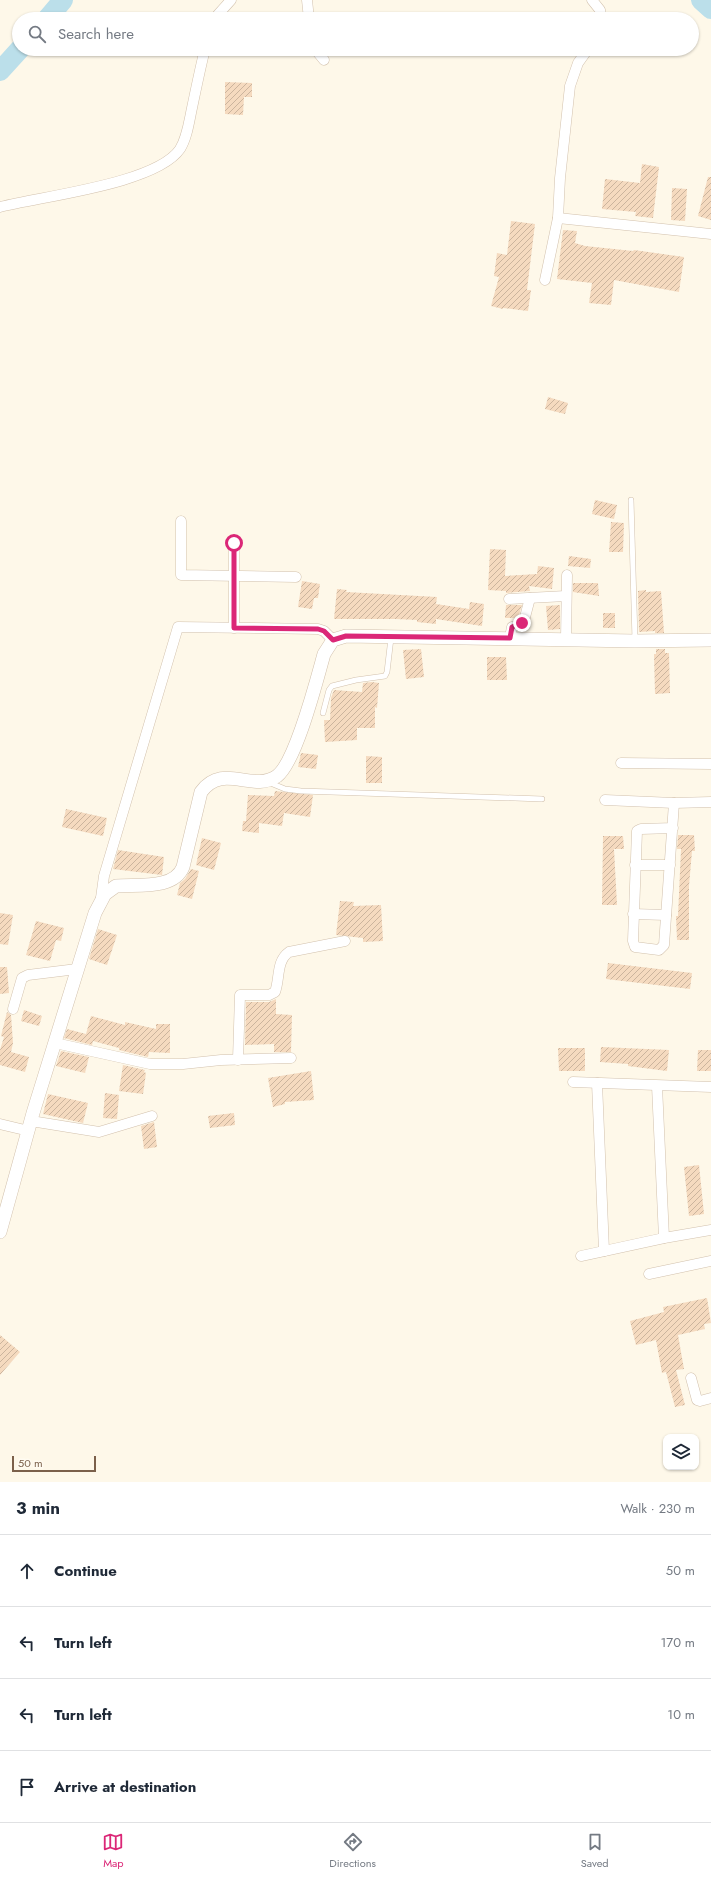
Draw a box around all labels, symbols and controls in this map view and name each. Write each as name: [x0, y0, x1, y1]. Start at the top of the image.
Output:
search box: [12, 12, 699, 56]
icon: search: [26, 23, 48, 45]
text: Search here: [58, 23, 134, 45]
route start: [225, 534, 243, 552]
route end: [513, 614, 531, 632]
map controls: [663, 1434, 699, 1470]
button: layers: [663, 1434, 699, 1470]
scale bar: [12, 1454, 96, 1473]
text: 50 m: [18, 1455, 43, 1471]
text: 3 min: [16, 1496, 60, 1520]
text: Walk · 230 m: [620, 1499, 695, 1518]
icon: ahead: [16, 1560, 38, 1582]
text: Continue: [54, 1560, 117, 1582]
text: 50 m: [666, 1561, 695, 1580]
icon: left: [16, 1632, 38, 1654]
text: Turn left: [54, 1632, 112, 1654]
text: 170 m: [660, 1633, 695, 1652]
icon: left: [16, 1704, 38, 1726]
text: Turn left: [54, 1704, 112, 1726]
text: 10 m: [667, 1705, 695, 1724]
icon: arrive: [16, 1776, 38, 1798]
text: Arrive at destination: [54, 1776, 196, 1798]
tab: Map: [102, 1831, 124, 1871]
tab: Directions: [329, 1831, 376, 1871]
tab: Saved: [581, 1831, 609, 1871]

